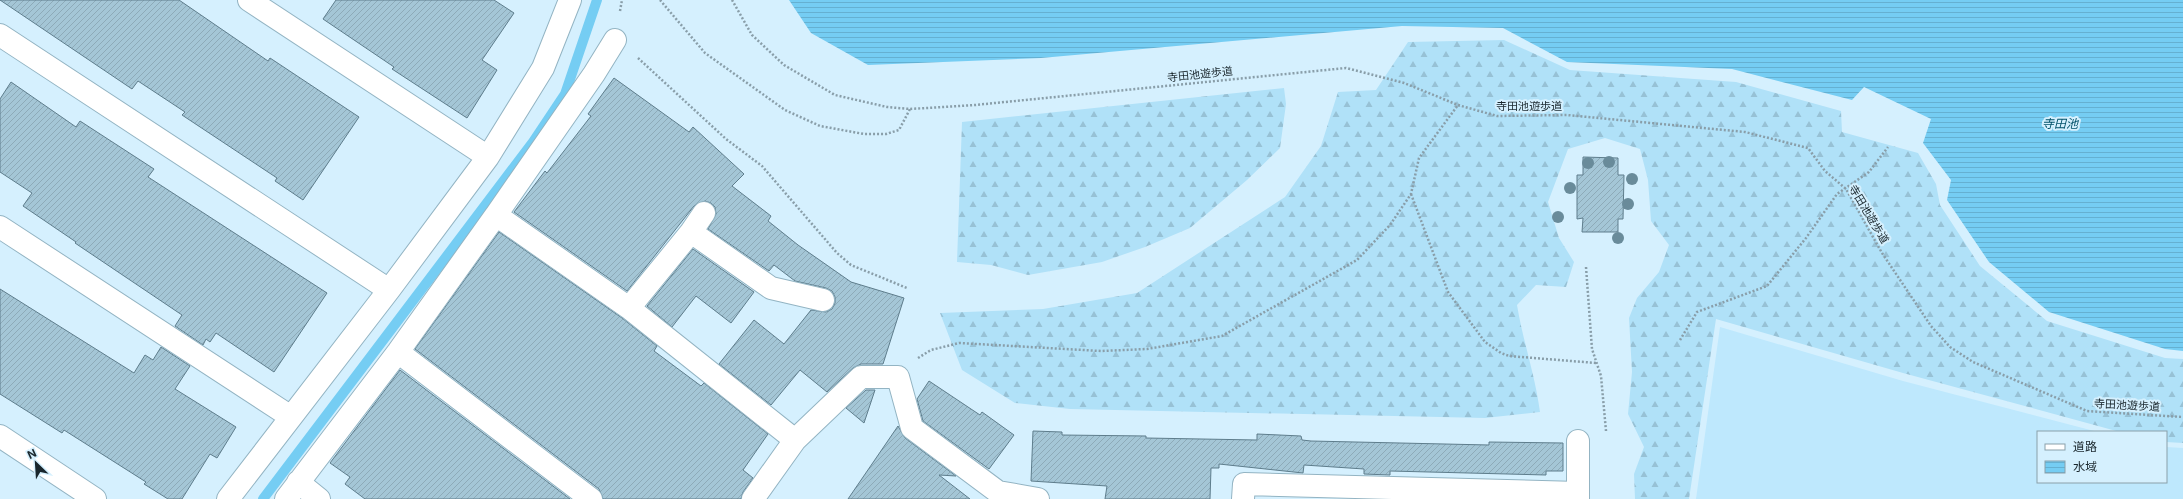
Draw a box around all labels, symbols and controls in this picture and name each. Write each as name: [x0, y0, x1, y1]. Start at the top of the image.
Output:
street label: 寺田池遊歩道: [1166, 64, 1234, 84]
street label: 寺田池遊歩道: [1496, 99, 1562, 113]
water label: 寺田池: [2042, 116, 2079, 131]
street label: 寺田池遊歩道: [1846, 182, 1892, 246]
street label: 寺田池遊歩道: [2094, 396, 2160, 414]
legend: [2037, 431, 2167, 483]
text: 道路: [2073, 439, 2097, 454]
north arrow: [16, 443, 56, 483]
text: N: [25, 446, 39, 462]
text: 水域: [2073, 459, 2097, 474]

